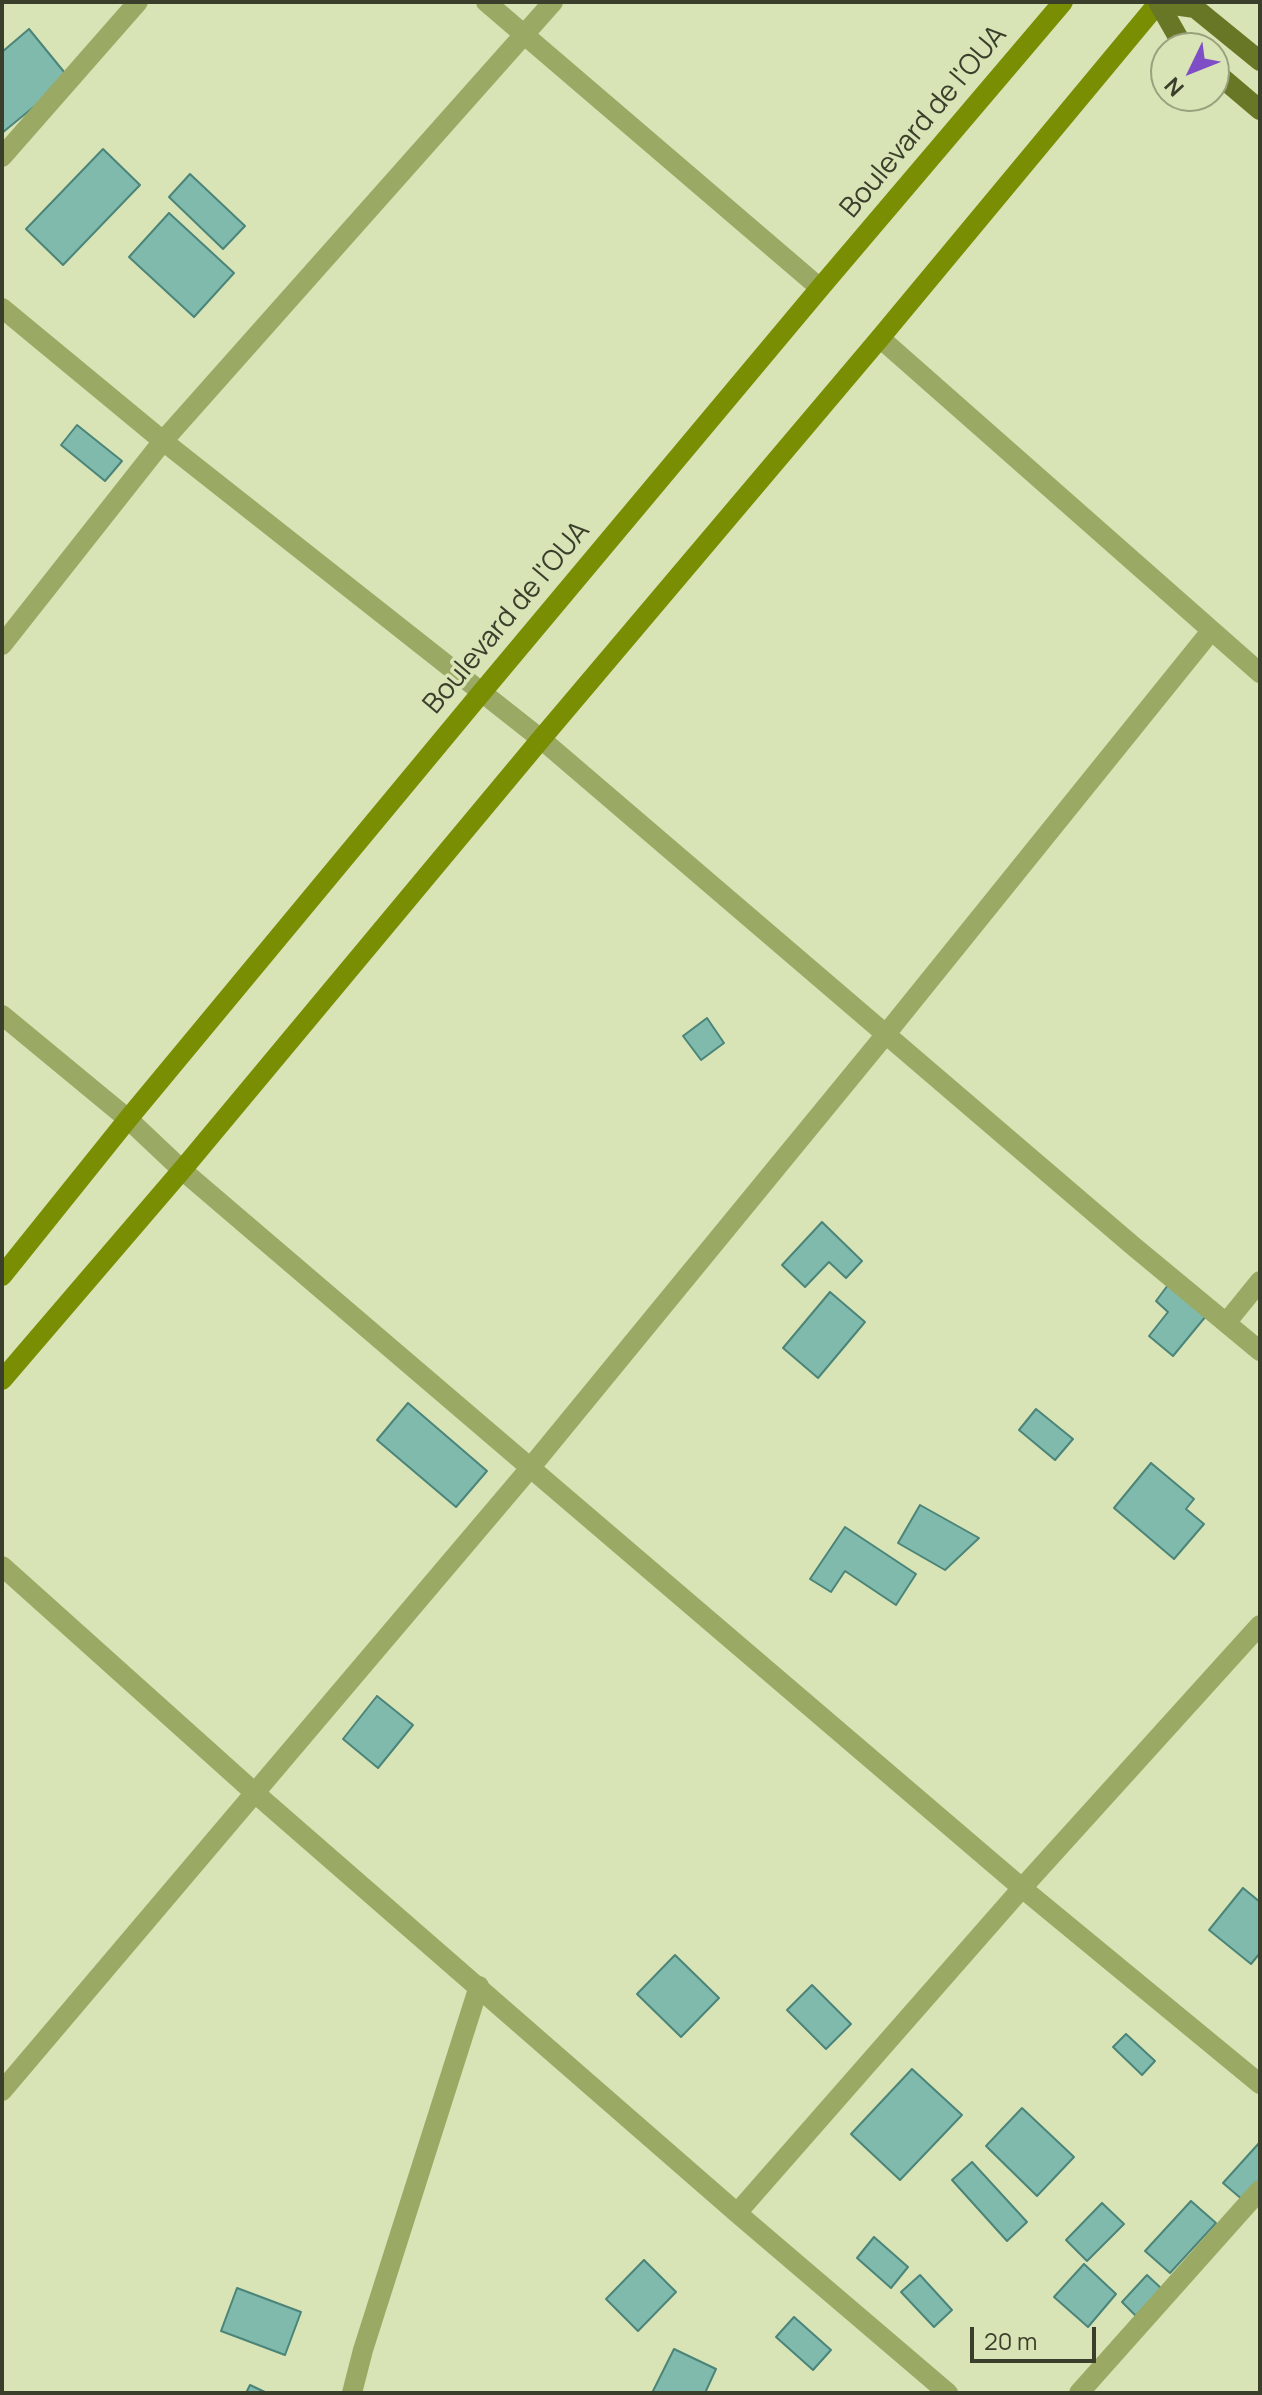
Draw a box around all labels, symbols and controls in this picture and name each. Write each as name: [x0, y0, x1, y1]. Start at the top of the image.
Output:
street label: Boulevard de l'OUA: [834, 19, 1014, 225]
north arrow: [1150, 32, 1230, 112]
text: N: [1158, 71, 1190, 103]
street label: Boulevard de l'OUA: [417, 515, 597, 721]
scale bar: [974, 2311, 1100, 2361]
text: 20 m: [984, 2324, 1037, 2357]

